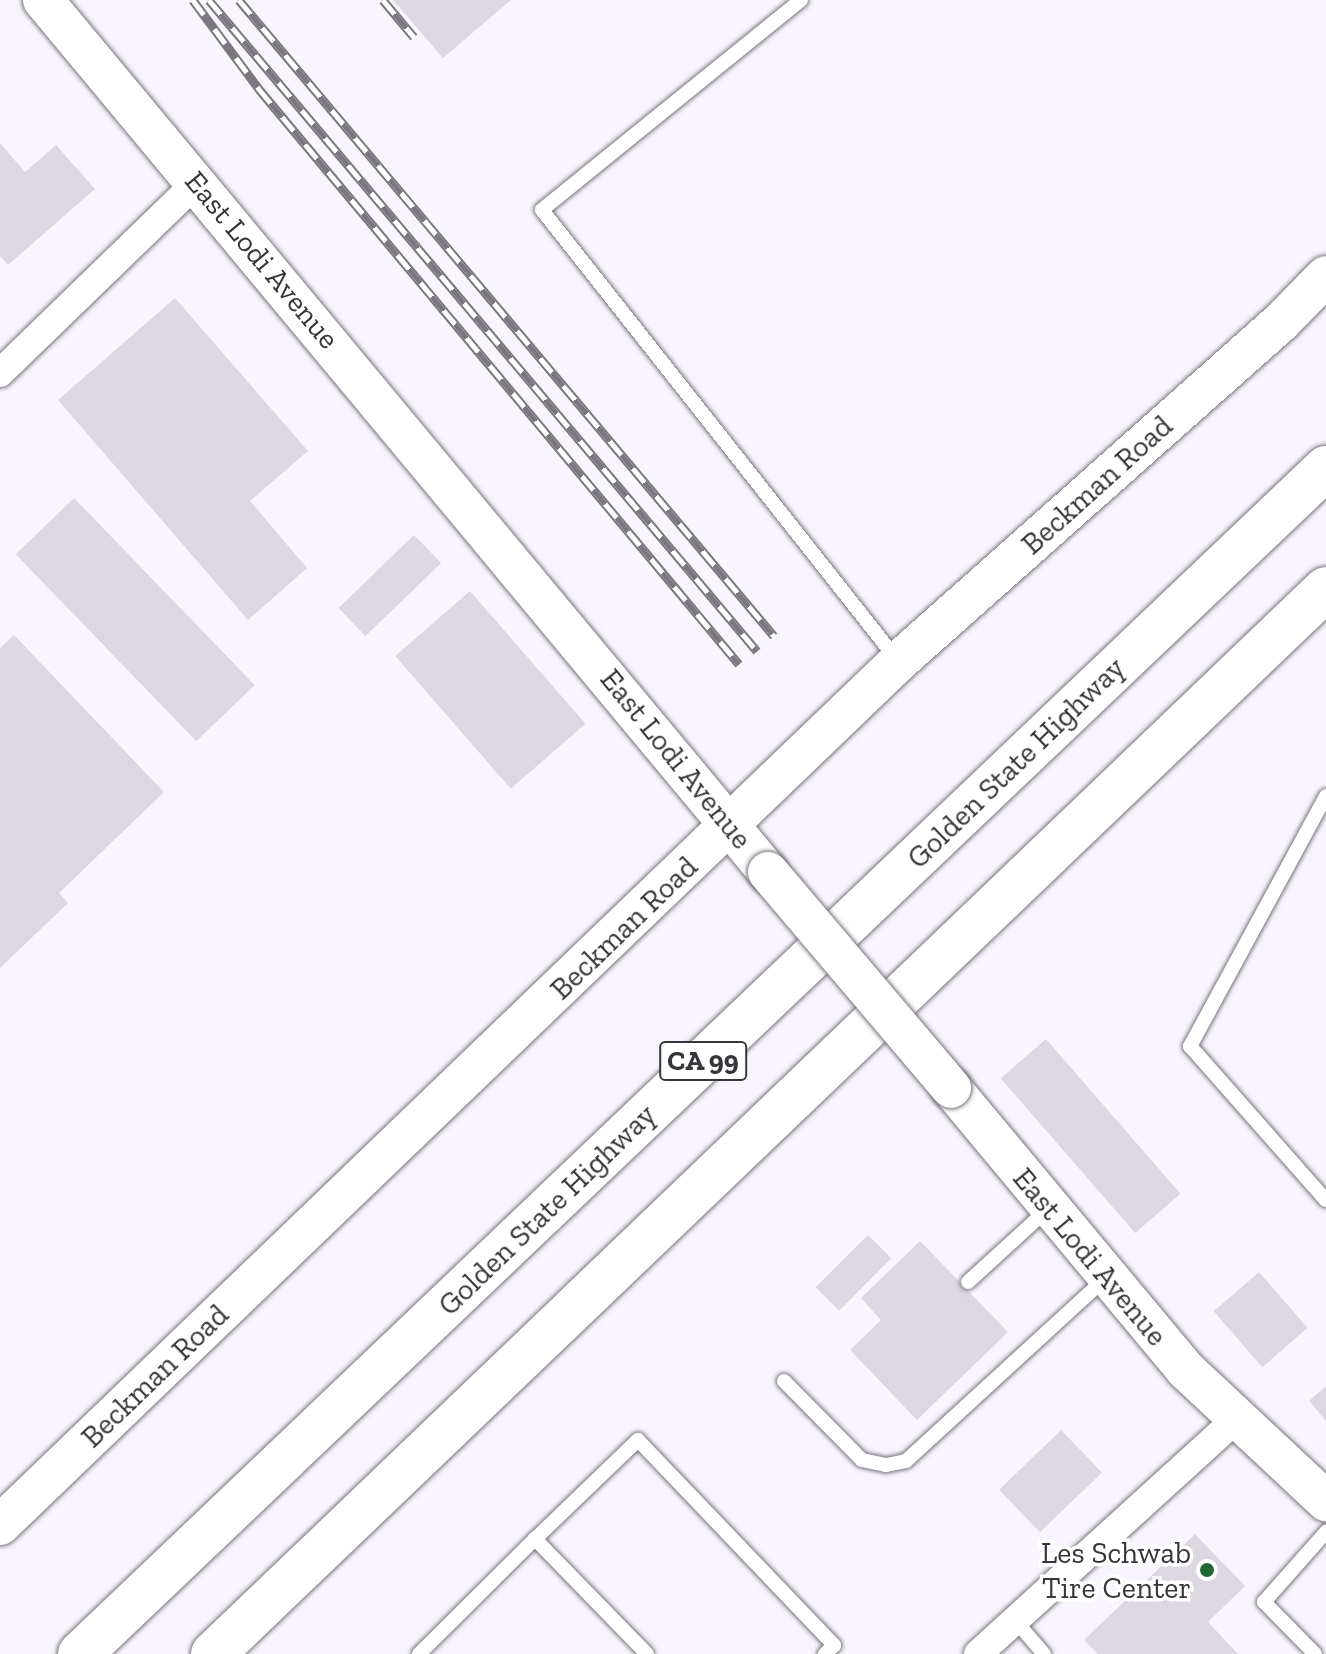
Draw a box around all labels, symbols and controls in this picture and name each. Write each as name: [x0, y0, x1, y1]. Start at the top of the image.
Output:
street label: East Lodi Avenue: [177, 164, 347, 356]
street label: Beckman Road: [1014, 408, 1180, 562]
street label: Golden State Highway: [900, 650, 1132, 876]
street label: East Lodi Avenue: [592, 662, 760, 856]
street label: Beckman Road: [543, 849, 705, 1007]
road number: CA 99: [657, 1037, 749, 1085]
street label: Golden State Highway: [431, 1097, 663, 1323]
street label: East Lodi Avenue: [1005, 1161, 1175, 1353]
street label: Beckman Road: [74, 1297, 236, 1455]
place label: Les Schwab Tire Center: [1041, 1535, 1191, 1606]
marker: Les Schwab Tire Center: [1198, 1561, 1216, 1579]

